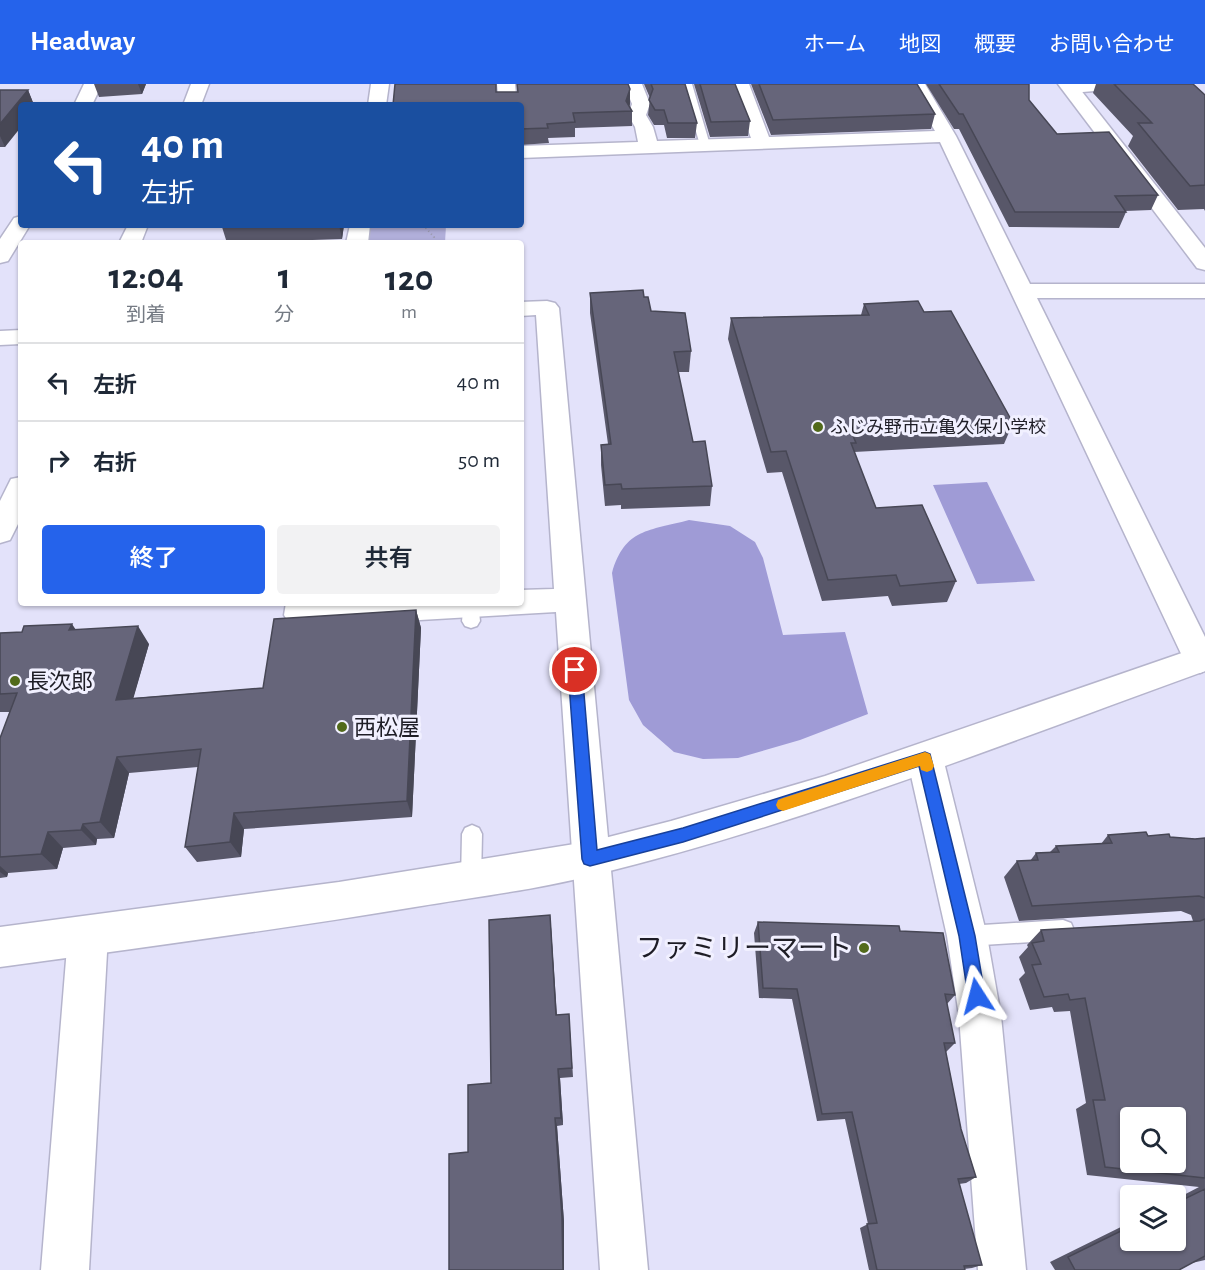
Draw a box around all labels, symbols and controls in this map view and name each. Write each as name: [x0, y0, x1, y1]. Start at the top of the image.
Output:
text: Headway: [30, 28, 135, 56]
text: ホーム: [804, 34, 866, 55]
text: 地図: [899, 34, 941, 55]
text: 概要: [974, 34, 1016, 55]
text: お問い合わせ: [1049, 34, 1175, 55]
text: 40 m: [141, 124, 224, 166]
icon: left: [42, 126, 120, 204]
text: 左折: [141, 180, 195, 207]
text: 12:04: [109, 259, 184, 295]
text: 1: [278, 259, 291, 295]
text: 120: [385, 261, 433, 297]
text: m: [401, 302, 417, 322]
text: 到着: [126, 305, 166, 325]
text: 分: [274, 305, 294, 325]
icon: left: [42, 366, 75, 399]
text: 40 m: [457, 371, 500, 393]
text: 左折: [93, 374, 137, 396]
place label: ふじみ野市立亀久保小学校: [830, 417, 1046, 437]
marker: ふじみ野市立亀久保小学校: [811, 420, 825, 434]
icon: right: [42, 444, 75, 477]
text: 50 m: [458, 449, 500, 471]
text: 右折: [93, 452, 137, 474]
button: 終了: [42, 525, 265, 594]
button: 共有: [277, 525, 500, 594]
pin: [549, 644, 600, 695]
icon: arrive: [558, 653, 591, 686]
place label: 長次郎: [27, 670, 93, 693]
marker: 長次郎: [8, 674, 22, 688]
place label: 西松屋: [354, 716, 420, 739]
marker: 西松屋: [335, 720, 349, 734]
place label: ファミリーマート: [636, 935, 852, 962]
marker: ファミリーマート: [857, 941, 871, 955]
position arrow: [945, 964, 1009, 1028]
map controls: [1120, 1107, 1186, 1251]
button: search: [1120, 1107, 1186, 1173]
button: layers: [1120, 1185, 1186, 1251]

